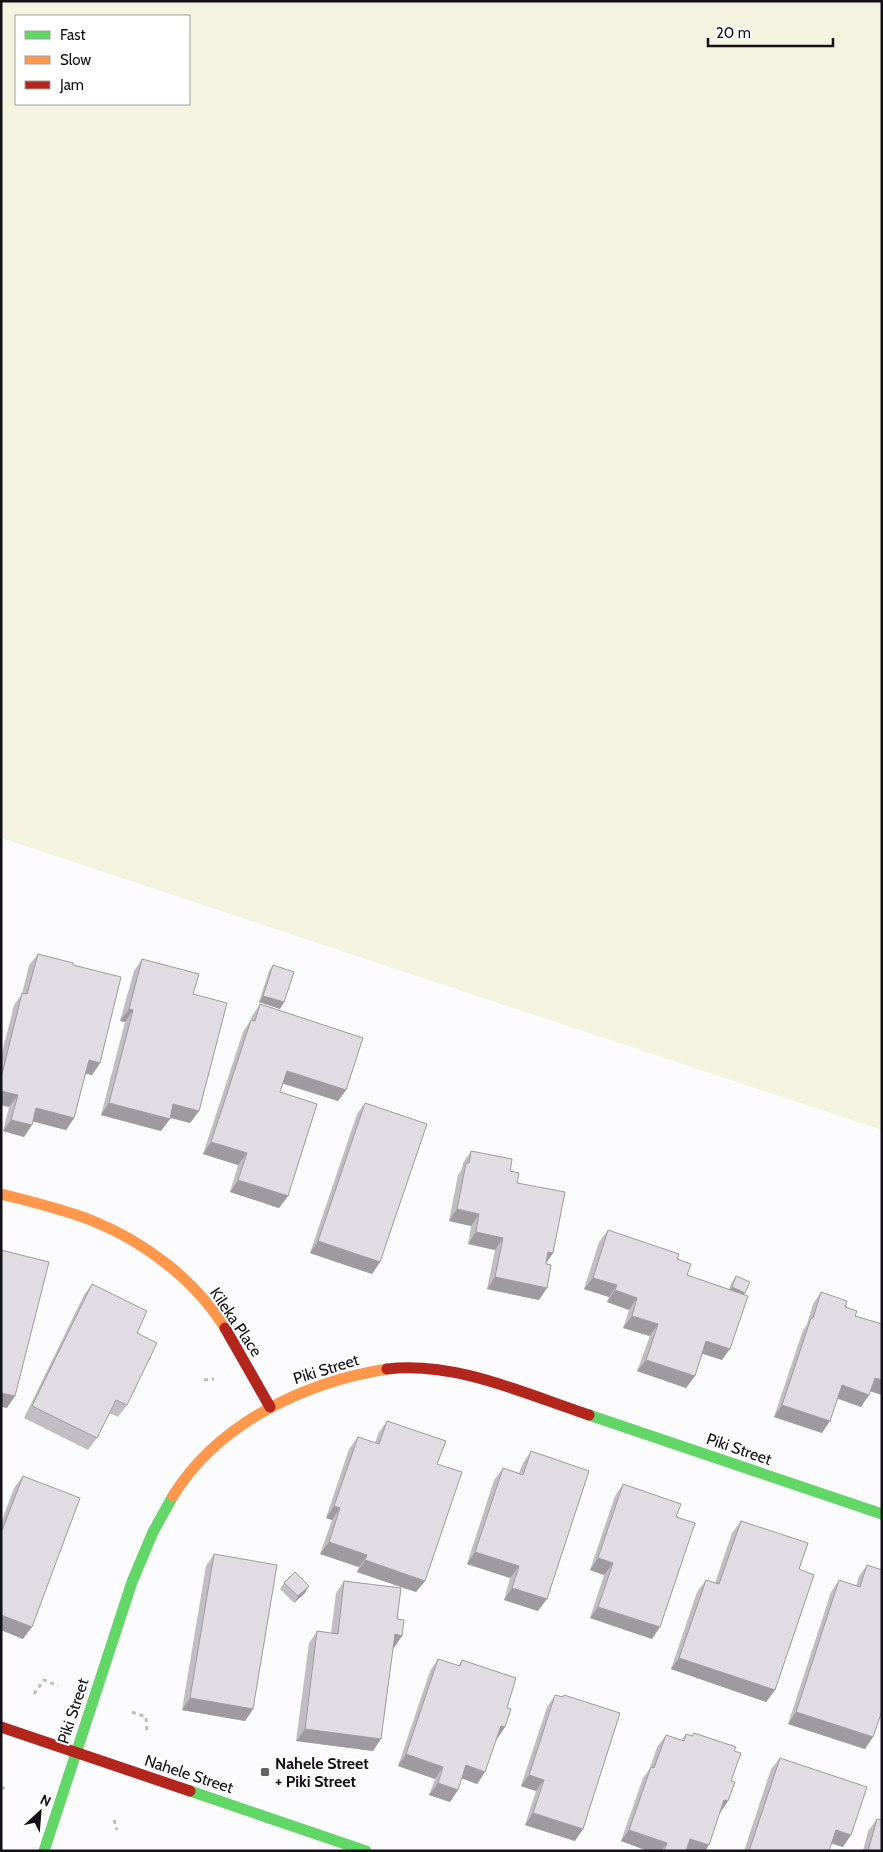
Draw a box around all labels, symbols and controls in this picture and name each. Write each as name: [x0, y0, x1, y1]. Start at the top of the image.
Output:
legend: [15, 15, 190, 105]
scale bar: [708, 15, 833, 47]
text: 20 m: [716, 24, 751, 42]
text: Fast: [60, 26, 85, 44]
text: Slow: [60, 51, 91, 69]
text: Jam: [59, 76, 84, 94]
street label: Kileka Place: [206, 1284, 266, 1360]
street label: Piki Street: [291, 1350, 362, 1388]
street label: Piki Street: [704, 1429, 775, 1469]
street label: Piki Street: [53, 1675, 93, 1746]
street label: Nahele Street: [142, 1751, 236, 1797]
place label: Nahele Street + Piki Street: [275, 1754, 369, 1791]
marker: Nahele Street + Piki Street: [259, 1766, 271, 1778]
north arrow: [15, 1787, 65, 1837]
text: N: [37, 1790, 54, 1811]

